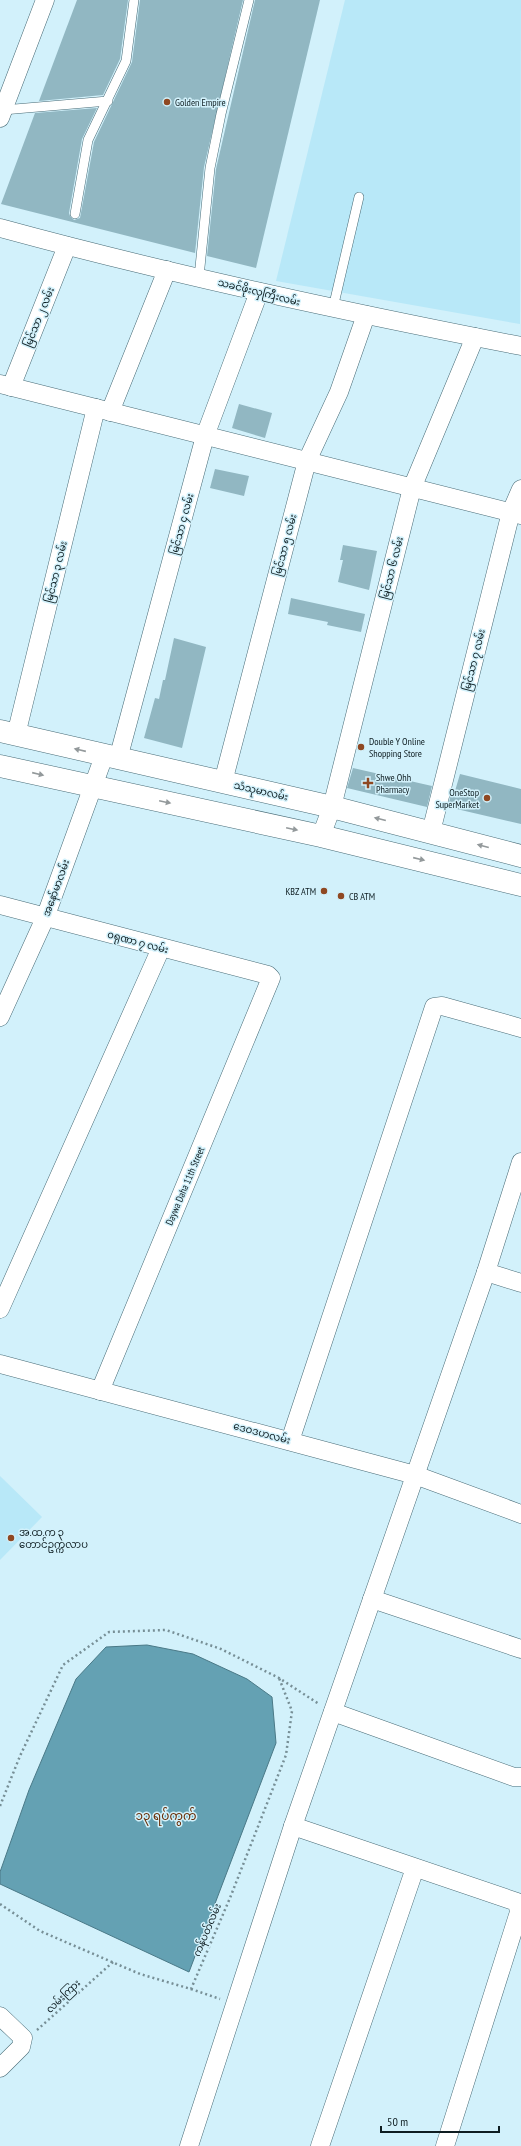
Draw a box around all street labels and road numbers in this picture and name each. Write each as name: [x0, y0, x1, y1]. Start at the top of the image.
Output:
street label: သခင်ဖိုးလှကြီးလမ်း: [216, 275, 302, 310]
street label: မြင်သာ ၂ လမ်း: [20, 285, 59, 350]
street label: မြင်သာ ၄ လမ်း: [167, 491, 198, 557]
street label: မြင်သာ ၅ လမ်း: [269, 512, 301, 578]
street label: မြင်သာ ၆ လမ်း: [377, 535, 408, 601]
street label: မြင်သာ ၃ လမ်း: [41, 539, 72, 605]
street label: မြင်သာ ၇ လမ်း: [459, 627, 490, 693]
street label: သံသုမာလမ်း: [232, 777, 290, 806]
street label: အနော်မာလမ်း: [39, 857, 74, 919]
street label: ၀ရုဏာ ၇ လမ်း: [106, 927, 170, 958]
street label: Daywa Daha 11th Street: [163, 1145, 207, 1227]
street label: ဒေဝဒဟလမ်း: [232, 1418, 292, 1447]
street label: ကန်ပတ်လမ်း: [189, 1901, 226, 1959]
street label: လမ်းကြား: [42, 1976, 84, 2017]

